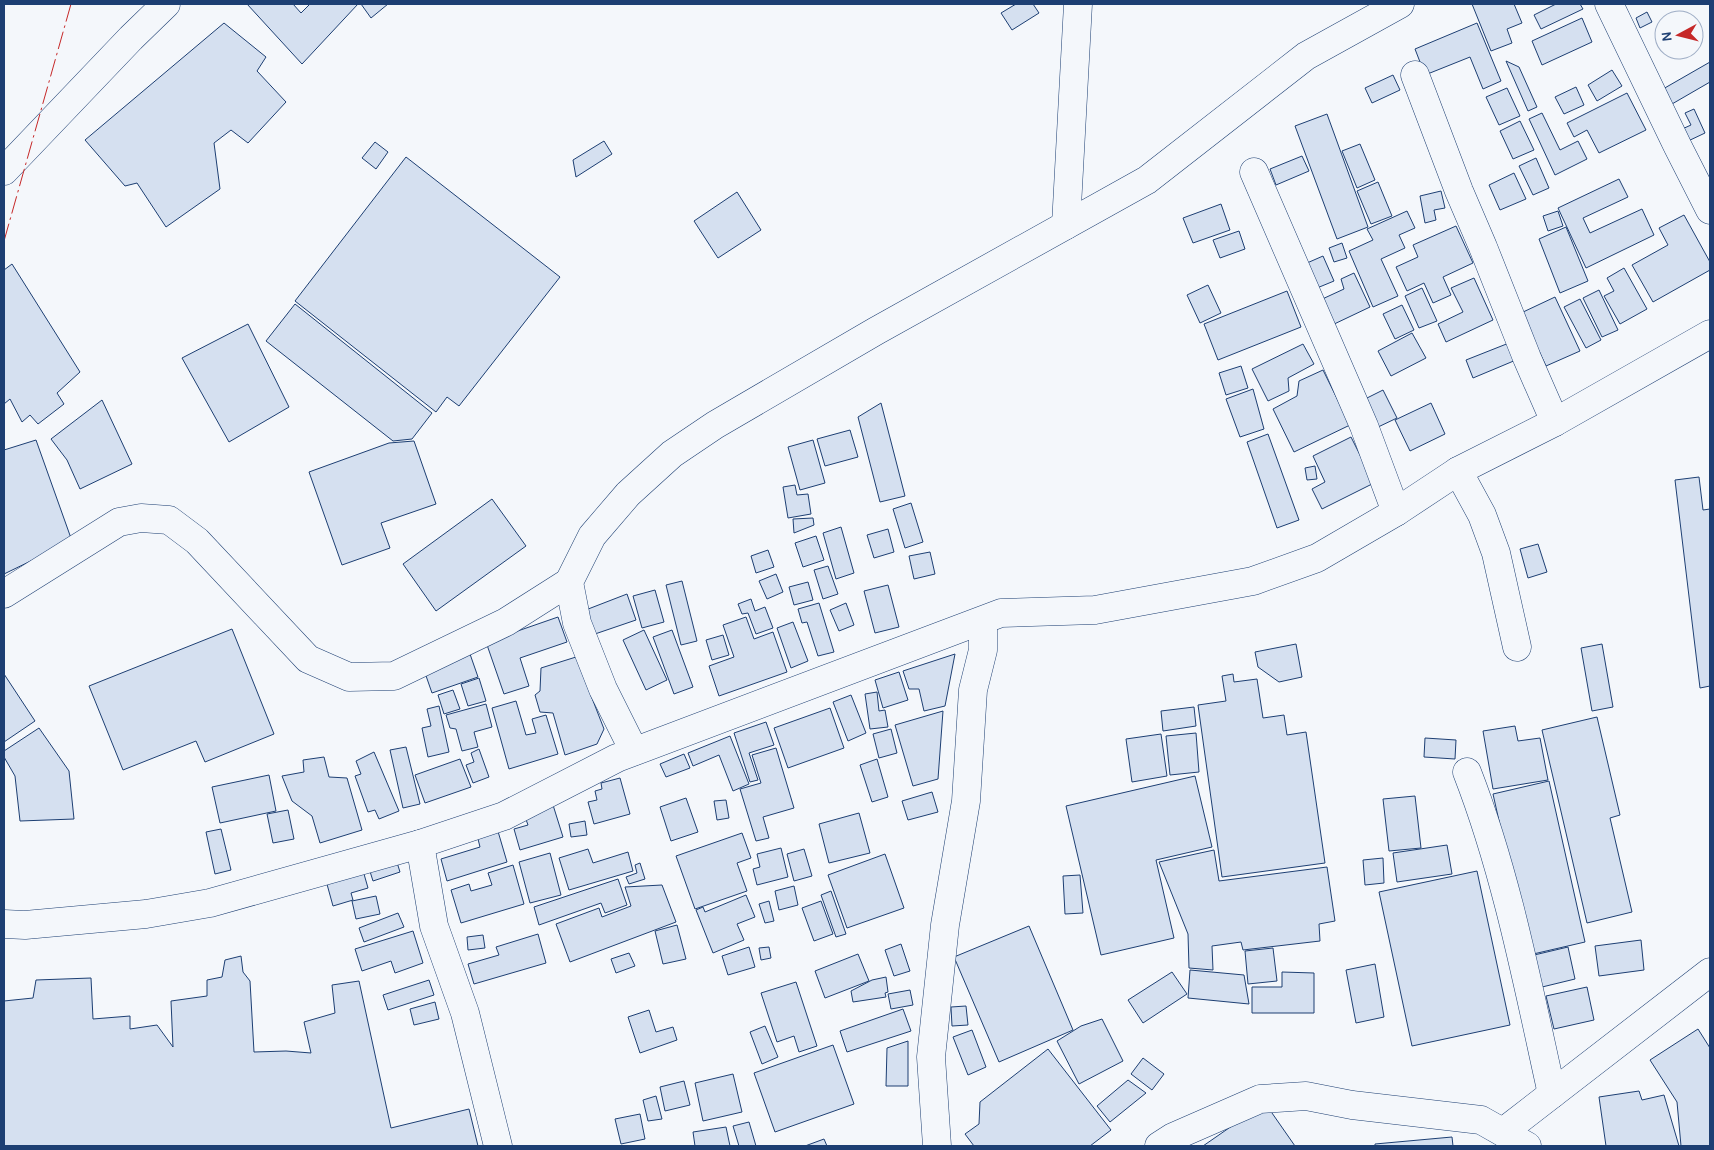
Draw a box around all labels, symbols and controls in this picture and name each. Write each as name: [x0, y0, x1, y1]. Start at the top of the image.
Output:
north arrow: [1654, 10, 1704, 60]
text: N: [1658, 31, 1676, 43]

